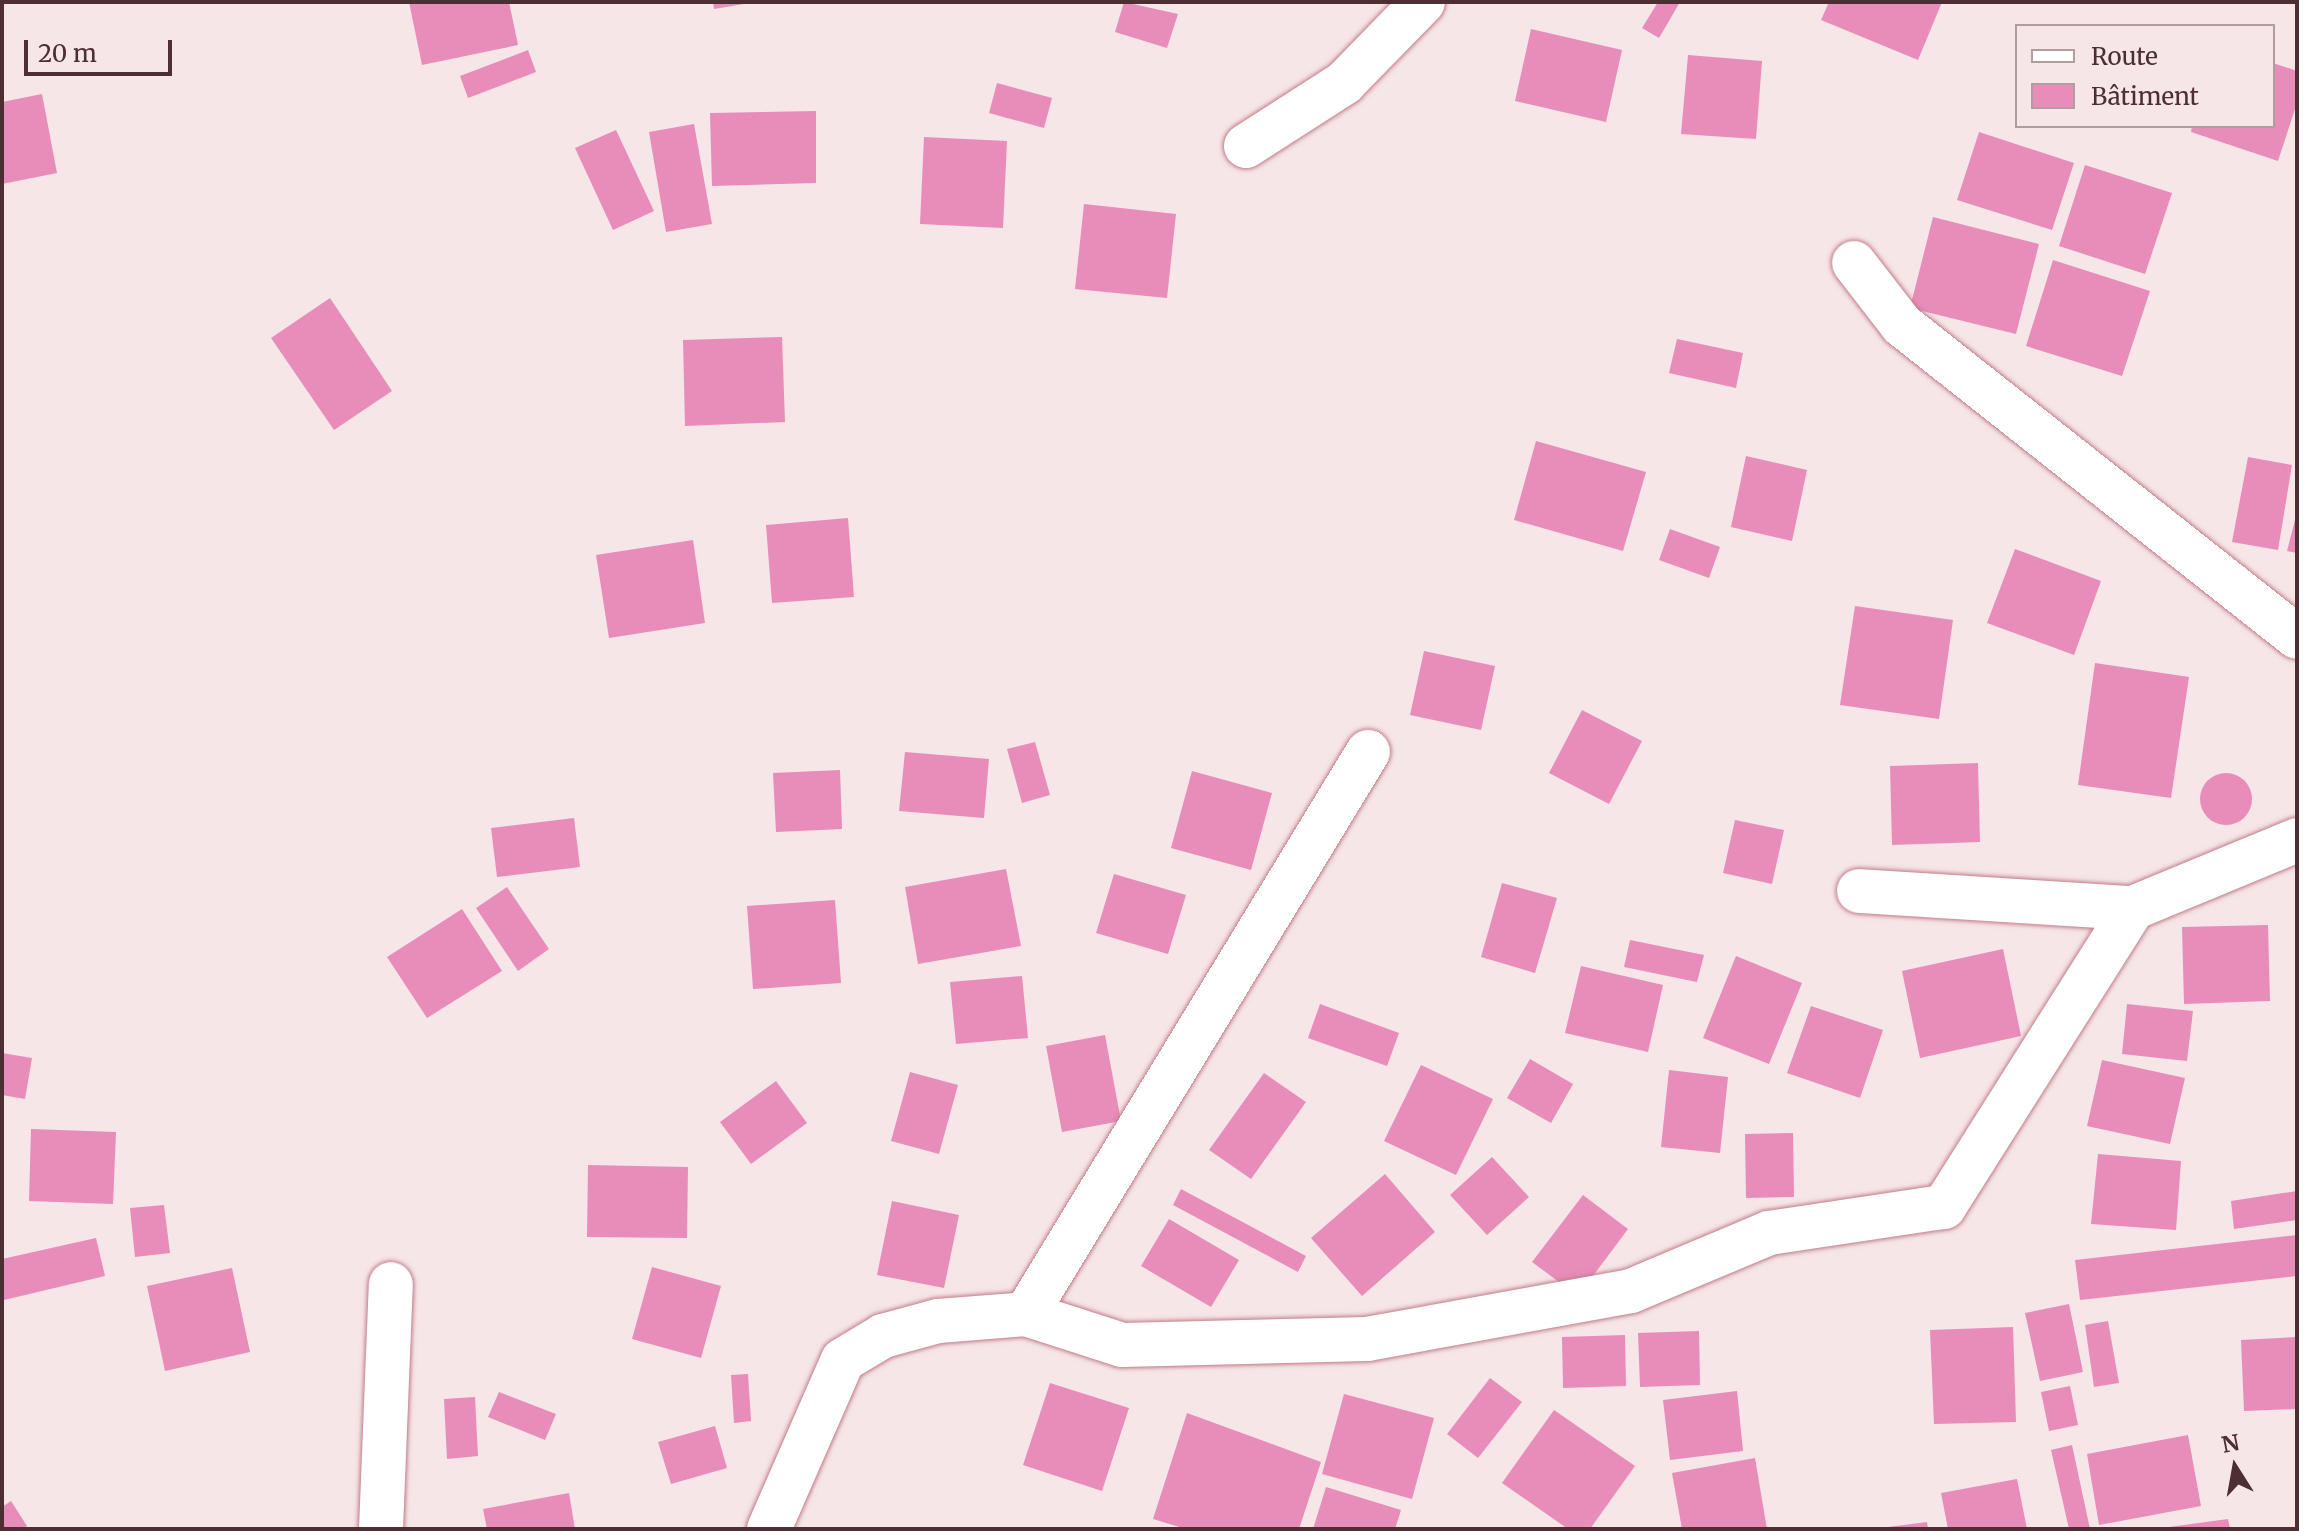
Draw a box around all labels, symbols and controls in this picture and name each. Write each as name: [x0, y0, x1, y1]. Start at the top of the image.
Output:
scale bar: [28, 24, 176, 74]
legend: [2015, 24, 2275, 128]
text: 20 m: [38, 38, 97, 69]
text: Route: [2091, 41, 2158, 72]
text: Bâtiment: [2091, 81, 2199, 112]
north arrow: [2195, 1427, 2275, 1507]
text: N: [2219, 1428, 2242, 1459]

